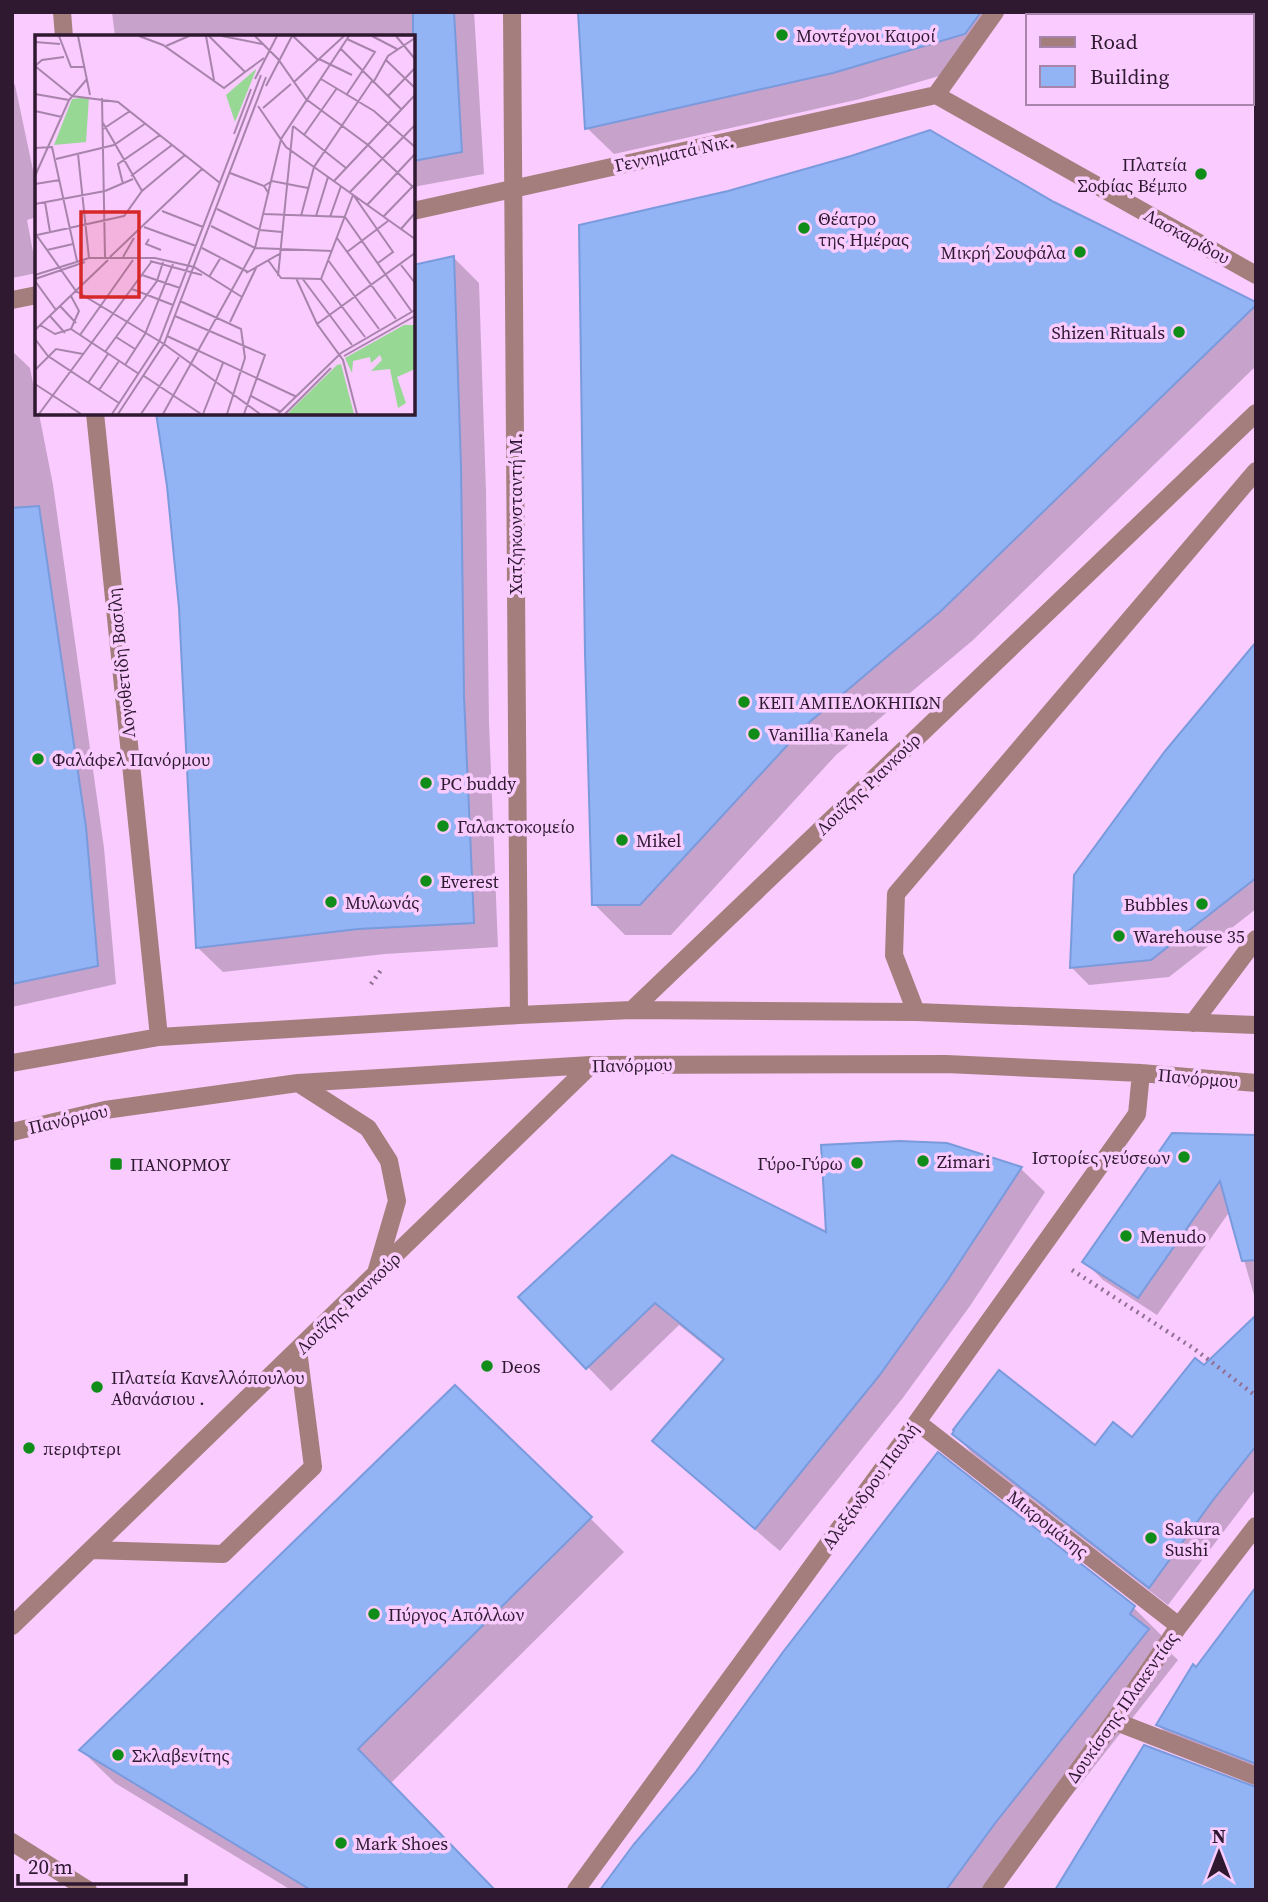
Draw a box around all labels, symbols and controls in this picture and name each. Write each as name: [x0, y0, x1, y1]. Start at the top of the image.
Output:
legend: [1026, 14, 1254, 105]
place label: Μοντέρνοι Καιροί: [796, 23, 935, 48]
marker: Μοντέρνοι Καιροί: [774, 27, 790, 43]
text: Road: [1090, 27, 1138, 56]
inset map: [35, 35, 415, 415]
text: Building: [1090, 62, 1169, 91]
street label: Γεννηματά Νικ.: [612, 128, 736, 178]
place label: Πλατεία Σοφίας Βέμπο: [1078, 152, 1187, 198]
marker: Πλατεία Σοφίας Βέμπο: [1193, 166, 1209, 182]
street label: Λασκαρίδου: [1140, 202, 1234, 270]
place label: Θέατρο της Ημέρας: [818, 206, 909, 252]
marker: Θέατρο της Ημέρας: [796, 220, 812, 236]
place label: Μικρή Σουφάλα: [941, 240, 1066, 265]
marker: Μικρή Σουφάλα: [1072, 244, 1088, 260]
place label: Shizen Rituals: [1052, 320, 1165, 345]
marker: Shizen Rituals: [1171, 324, 1187, 340]
street label: Χατζηκωνσταντή Μ.: [503, 433, 528, 595]
street label: Λογοθετίδη Βασίλη: [101, 587, 141, 739]
place label: ΚΕΠ ΑΜΠΕΛΟΚΗΠΩΝ: [758, 690, 942, 715]
marker: ΚΕΠ ΑΜΠΕΛΟΚΗΠΩΝ: [736, 694, 752, 710]
place label: Vanillia Kanela: [768, 722, 889, 747]
marker: Vanillia Kanela: [746, 726, 762, 742]
street label: Λουΐζης Ριανκούρ: [810, 727, 926, 841]
place label: Φαλάφελ Πανόρμου: [52, 747, 210, 772]
marker: Φαλάφελ Πανόρμου: [30, 751, 46, 767]
place label: PC buddy: [440, 771, 517, 796]
marker: PC buddy: [418, 775, 434, 791]
place label: Γαλακτοκομείο: [457, 814, 575, 839]
marker: Γαλακτοκομείο: [435, 818, 451, 834]
place label: Mikel: [636, 828, 681, 853]
marker: Mikel: [614, 832, 630, 848]
place label: Everest: [440, 869, 499, 894]
marker: Everest: [418, 873, 434, 889]
place label: Μυλωνάς: [345, 890, 420, 915]
place label: Bubbles: [1124, 892, 1188, 917]
marker: Μυλωνάς: [323, 894, 339, 910]
marker: Bubbles: [1194, 896, 1210, 912]
place label: Warehouse 35: [1133, 924, 1245, 949]
marker: Warehouse 35: [1111, 928, 1127, 944]
street label: Πανόρμου: [592, 1052, 672, 1078]
street label: Πανόρμου: [1157, 1062, 1239, 1094]
street label: Πανόρμου: [26, 1098, 110, 1140]
place label: Ιστορίες γεύσεων: [1032, 1145, 1170, 1170]
place label: Zimari: [937, 1149, 991, 1174]
marker: Ιστορίες γεύσεων: [1176, 1149, 1192, 1165]
place label: Γύρο-Γύρω: [757, 1151, 843, 1176]
place label: ΠΑΝΟΡΜΟΥ: [130, 1152, 231, 1177]
marker: Zimari: [915, 1153, 931, 1169]
marker: Γύρο-Γύρω: [849, 1155, 865, 1171]
marker: ΠΑΝΟΡΜΟΥ: [108, 1156, 124, 1172]
place label: Menudo: [1140, 1224, 1206, 1249]
marker: Menudo: [1118, 1228, 1134, 1244]
street label: Λουΐζης Ριανκούρ: [290, 1246, 406, 1360]
place label: Deos: [501, 1354, 541, 1379]
marker: Deos: [479, 1358, 495, 1374]
place label: Πλατεία Κανελλόπουλου Αθανάσιου .: [111, 1365, 304, 1411]
marker: Πλατεία Κανελλόπουλου Αθανάσιου .: [89, 1379, 105, 1395]
street label: Αλεξάνδρου Παυλή: [816, 1418, 924, 1554]
place label: περιφτερι: [43, 1436, 121, 1461]
marker: περιφτερι: [21, 1440, 37, 1456]
street label: Μικρομάνης: [1002, 1484, 1094, 1564]
place label: Sakura Sushi: [1165, 1516, 1221, 1562]
marker: Sakura Sushi: [1143, 1530, 1159, 1546]
place label: Πύργος Απόλλων: [388, 1602, 524, 1627]
marker: Πύργος Απόλλων: [366, 1606, 382, 1622]
street label: Δουκίσσης Πλακεντίας: [1060, 1626, 1184, 1788]
place label: Σκλαβενίτης: [132, 1743, 230, 1768]
marker: Σκλαβενίτης: [110, 1747, 126, 1763]
north arrow: [1184, 1818, 1254, 1888]
text: N: [1212, 1823, 1226, 1849]
place label: Mark Shoes: [355, 1831, 448, 1856]
marker: Mark Shoes: [333, 1835, 349, 1851]
scale bar: [18, 1842, 186, 1886]
text: 20 m: [28, 1852, 73, 1881]

